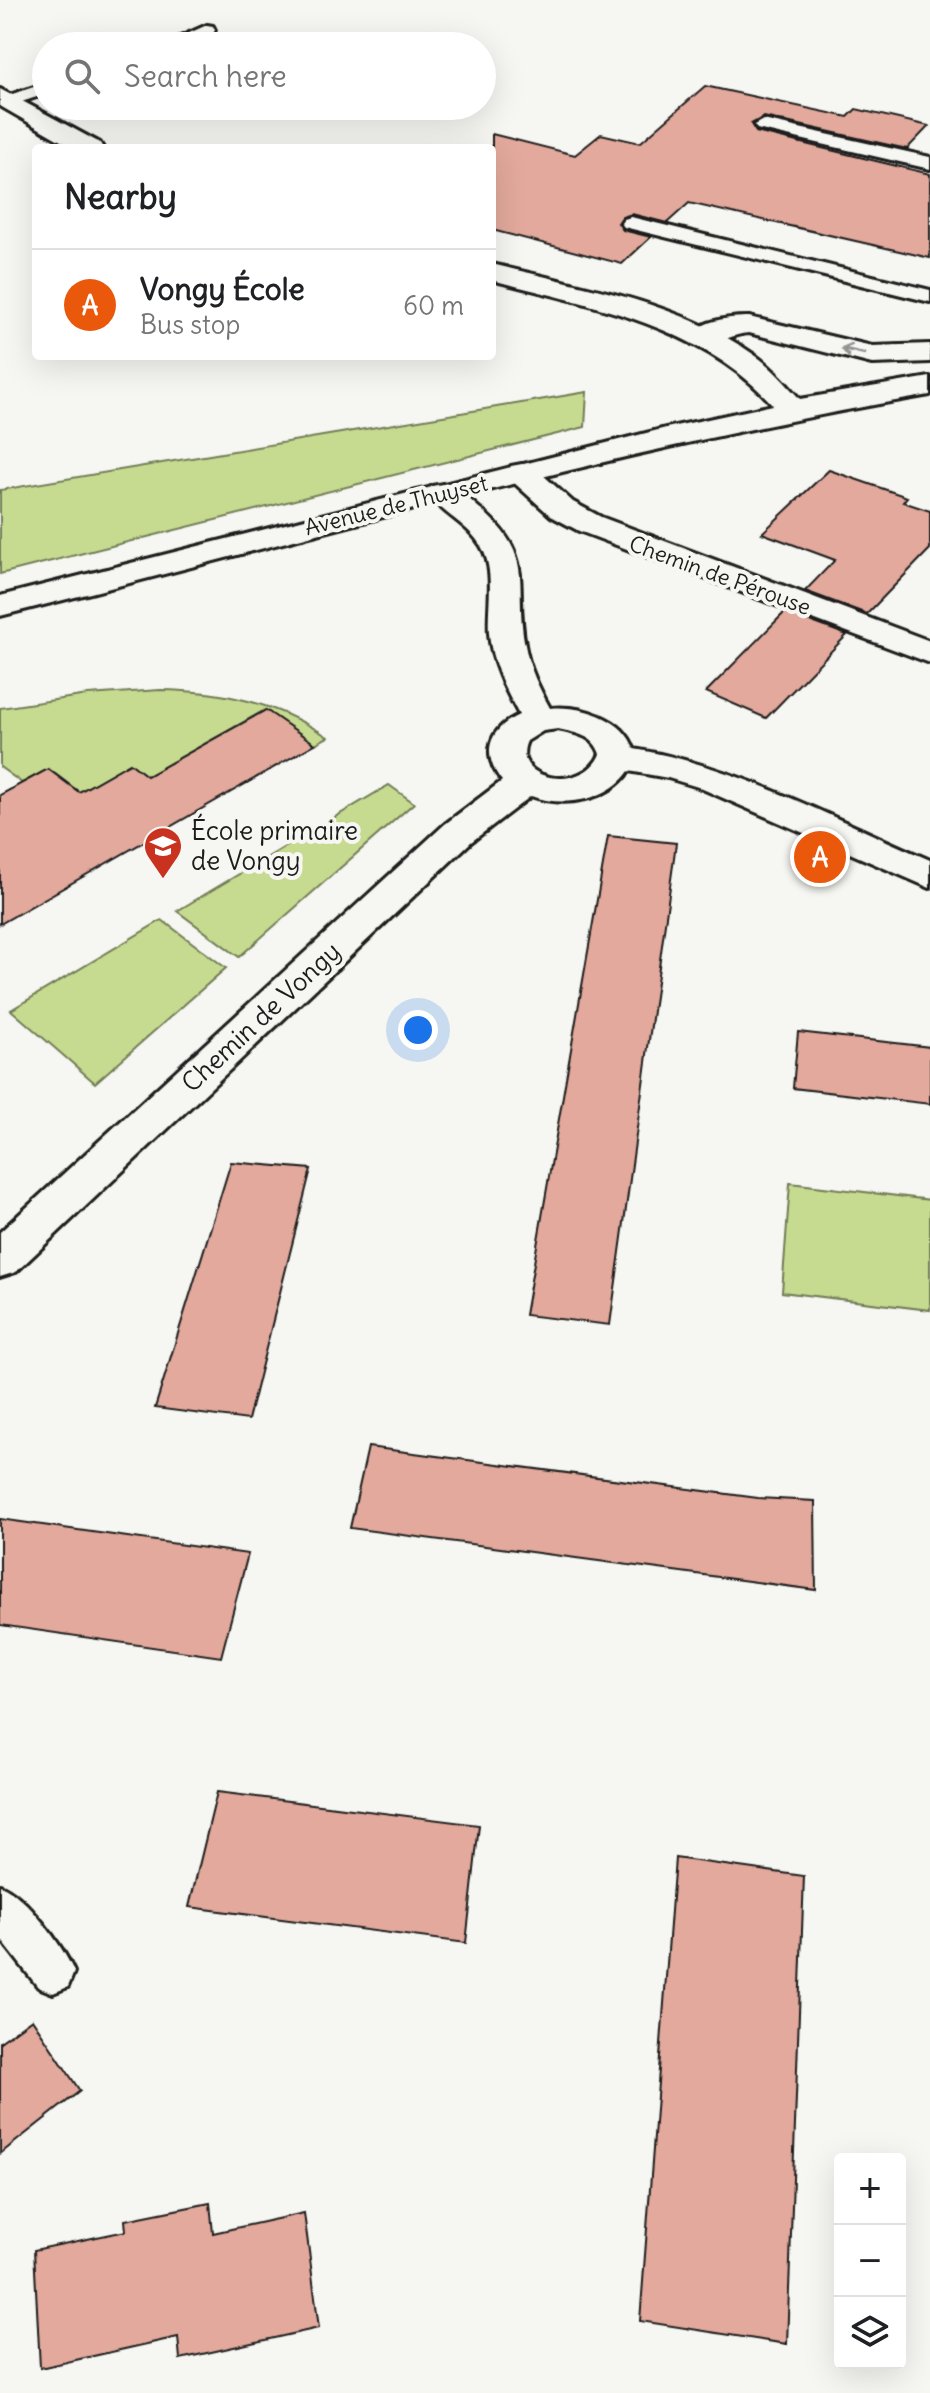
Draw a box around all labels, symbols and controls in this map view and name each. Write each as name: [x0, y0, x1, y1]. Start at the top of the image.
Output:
search box: [32, 32, 496, 120]
icon: search: [60, 54, 104, 98]
text: Search here: [124, 57, 287, 95]
text: Nearby: [64, 175, 177, 218]
text: Vongy École: [140, 270, 305, 308]
text: A: [82, 289, 98, 322]
text: 60 m: [403, 289, 464, 322]
text: Bus stop: [140, 308, 240, 341]
one-way arrow: [840, 343, 866, 358]
street label: Avenue de Thuyset: [302, 469, 490, 541]
street label: Chemin de Pérouse: [625, 529, 815, 621]
place label: École primaire de Vongy: [191, 813, 358, 877]
school or university icon: École primaire de Vongy: [142, 825, 184, 880]
pin: A: [794, 827, 846, 887]
street label: Chemin de Vongy: [174, 934, 347, 1099]
your location: [398, 1010, 438, 1050]
map controls: [834, 2153, 906, 2369]
button: +: [834, 2153, 906, 2225]
button: −: [834, 2225, 906, 2297]
button: layers: [834, 2297, 906, 2369]

